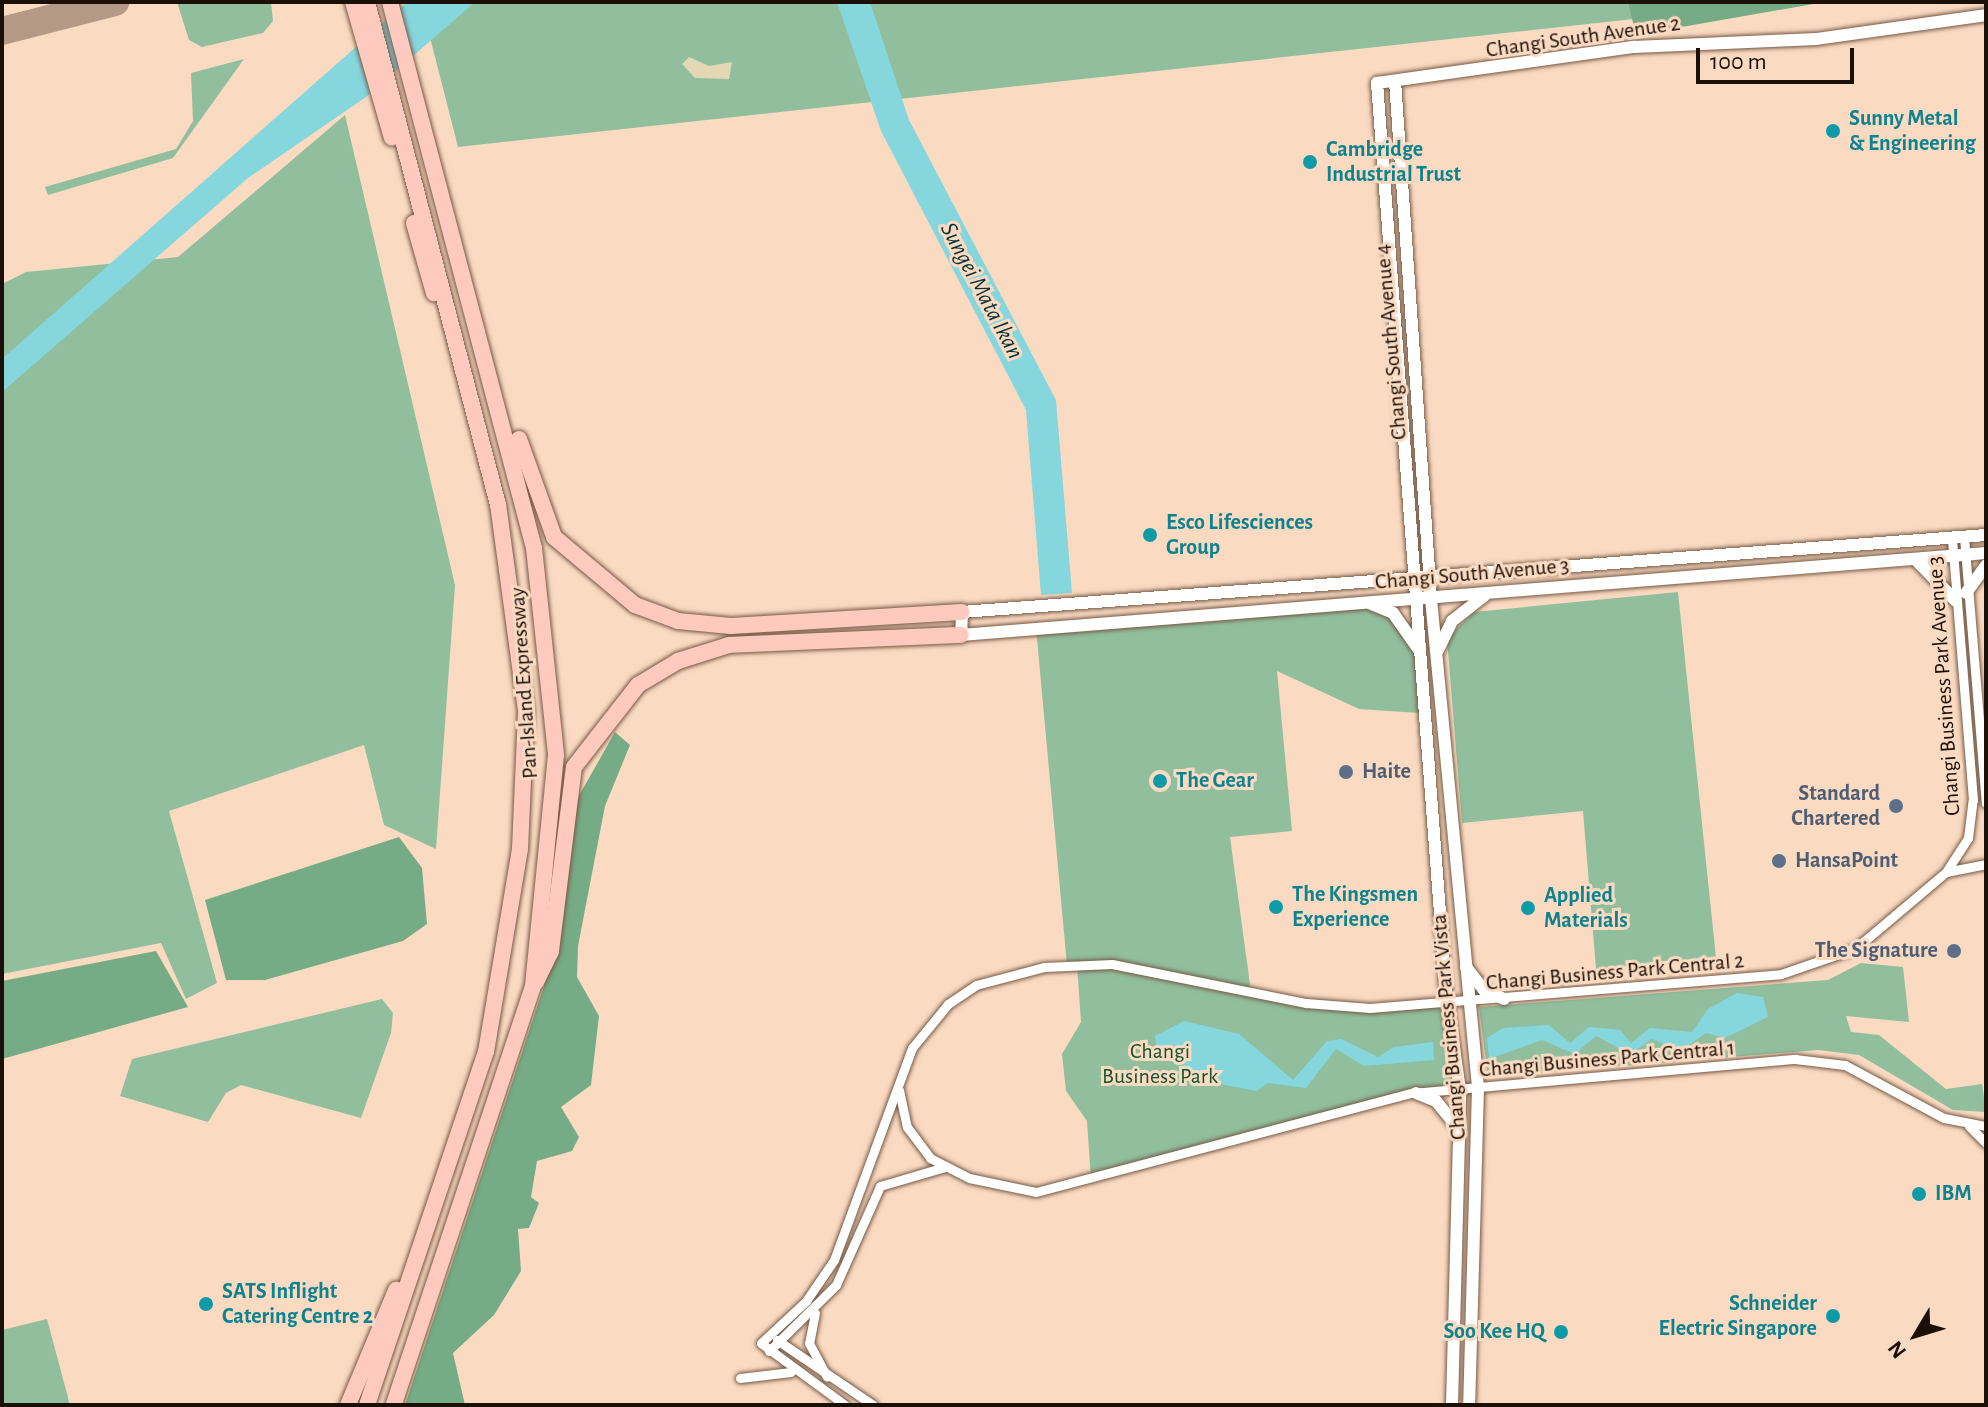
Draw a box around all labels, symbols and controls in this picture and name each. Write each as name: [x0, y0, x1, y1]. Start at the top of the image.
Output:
street label: Changi South Avenue 2: [1484, 10, 1682, 64]
scale bar: [1700, 32, 1858, 82]
text: 100 m: [1710, 50, 1767, 74]
place label: Sunny Metal & Engineering: [1849, 105, 1976, 156]
marker: Sunny Metal & Engineering: [1824, 122, 1842, 140]
place label: Cambridge Industrial Trust: [1326, 136, 1461, 188]
marker: Cambridge Industrial Trust: [1301, 153, 1319, 171]
water label: Sungei Mata Ikan: [933, 218, 1029, 364]
street label: Changi South Avenue 4: [1369, 243, 1413, 441]
place label: Esco Lifesciences Group: [1166, 509, 1313, 560]
marker: Esco Lifesciences Group: [1141, 526, 1159, 544]
street label: Changi South Avenue 3: [1374, 552, 1570, 596]
street label: Changi Business Park Avenue 3: [1922, 555, 1966, 817]
street label: Pan-Island Expressway: [504, 586, 544, 780]
place label: Haite: [1362, 759, 1411, 785]
marker: Haite: [1337, 763, 1355, 781]
place label: The Gear: [1176, 768, 1254, 794]
marker: The Gear: [1151, 772, 1169, 790]
place label: Standard Chartered: [1791, 780, 1880, 832]
marker: Standard Chartered: [1887, 797, 1905, 815]
place label: HansaPoint: [1795, 848, 1898, 874]
marker: HansaPoint: [1770, 852, 1788, 870]
place label: The Kingsmen Experience: [1292, 881, 1418, 932]
place label: Applied Materials: [1544, 882, 1628, 934]
marker: The Kingsmen Experience: [1267, 898, 1285, 916]
marker: Applied Materials: [1519, 899, 1537, 917]
street label: Changi Business Park Vista: [1426, 913, 1472, 1141]
place label: The Signature: [1815, 938, 1938, 964]
marker: The Signature: [1945, 942, 1963, 960]
street label: Changi Business Park Central 2: [1485, 948, 1745, 996]
street label: Changi Business Park Central 1: [1478, 1035, 1736, 1083]
park label: Changi Business Park: [1102, 1038, 1218, 1090]
place label: IBM: [1935, 1181, 1972, 1207]
marker: IBM: [1910, 1185, 1928, 1203]
place label: SATS Inflight Catering Centre 2: [222, 1278, 373, 1330]
place label: Schneider Electric Singapore: [1659, 1290, 1817, 1342]
marker: SATS Inflight Catering Centre 2: [197, 1295, 215, 1313]
north arrow: [1876, 1295, 1956, 1375]
marker: Schneider Electric Singapore: [1824, 1307, 1842, 1325]
place label: Soo Kee HQ: [1443, 1319, 1545, 1345]
marker: Soo Kee HQ: [1552, 1323, 1570, 1341]
text: N: [1884, 1337, 1910, 1363]

